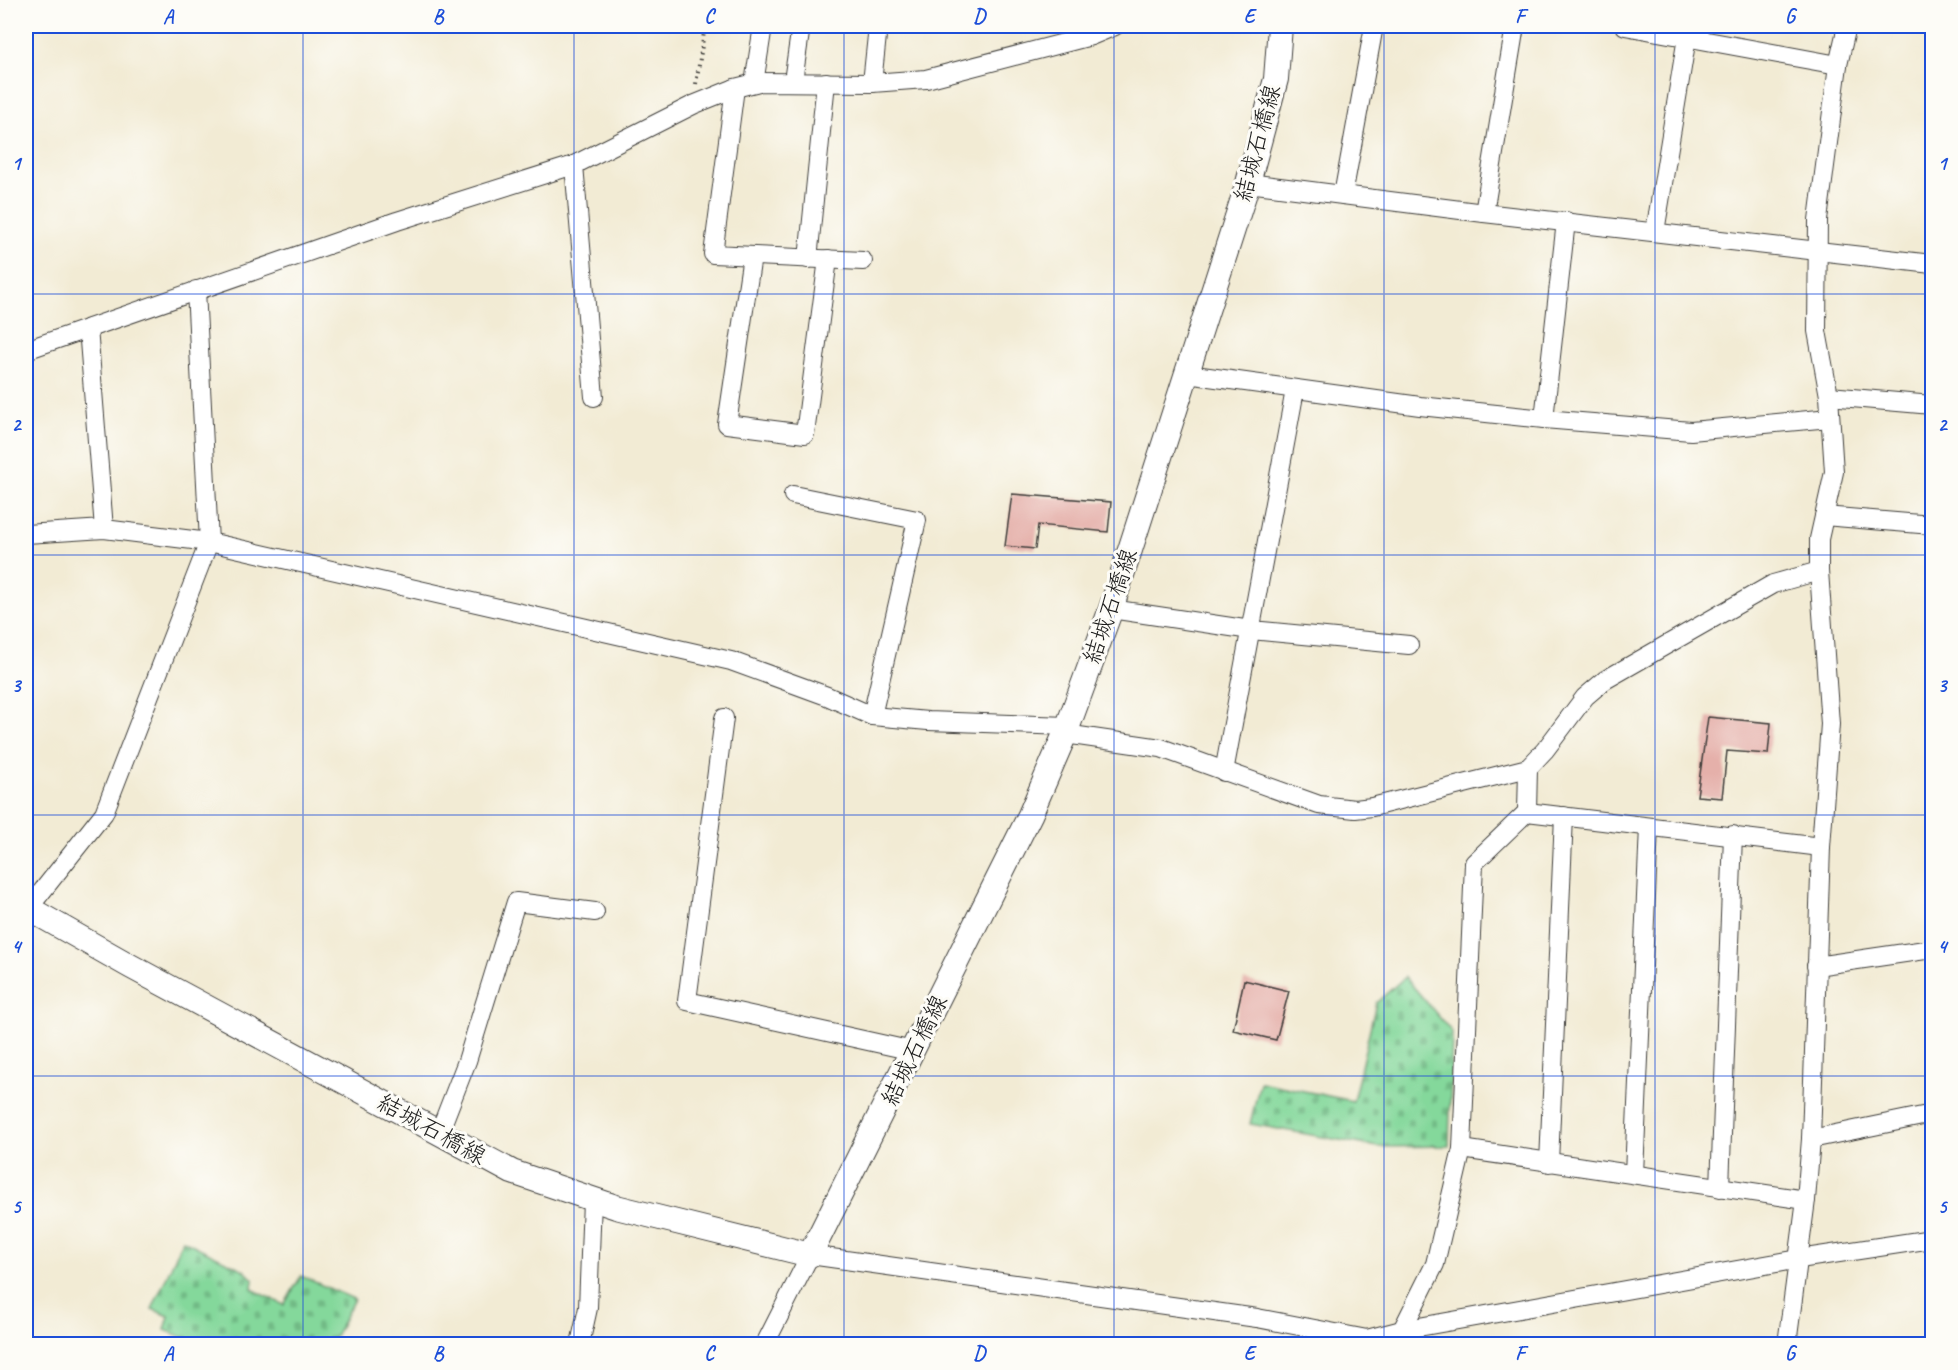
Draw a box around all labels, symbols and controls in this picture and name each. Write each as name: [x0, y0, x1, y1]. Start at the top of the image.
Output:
text: A: [163, 4, 175, 29]
text: B: [433, 4, 445, 29]
text: C: [704, 4, 716, 29]
text: D: [973, 4, 987, 29]
text: E: [1244, 4, 1258, 29]
text: F: [1515, 4, 1529, 29]
text: G: [1785, 4, 1798, 29]
street label: 結城石橋線: [1227, 81, 1287, 205]
text: 1: [12, 151, 23, 176]
text: 1: [1938, 151, 1949, 176]
text: 2: [12, 412, 23, 437]
text: 2: [1938, 412, 1949, 437]
street label: 結城石橋線: [1076, 544, 1144, 668]
text: 3: [12, 673, 23, 698]
text: 3: [1938, 673, 1949, 698]
text: 4: [12, 934, 24, 959]
text: 4: [1938, 934, 1950, 959]
street label: 結城石橋線: [874, 989, 954, 1111]
street label: 結城石橋線: [372, 1087, 492, 1171]
text: 5: [12, 1194, 23, 1219]
text: 5: [1938, 1194, 1949, 1219]
text: A: [163, 1341, 175, 1366]
text: B: [433, 1341, 445, 1366]
text: C: [704, 1341, 716, 1366]
text: D: [973, 1341, 987, 1366]
text: E: [1244, 1341, 1258, 1366]
text: F: [1515, 1341, 1529, 1366]
text: G: [1785, 1341, 1798, 1366]

